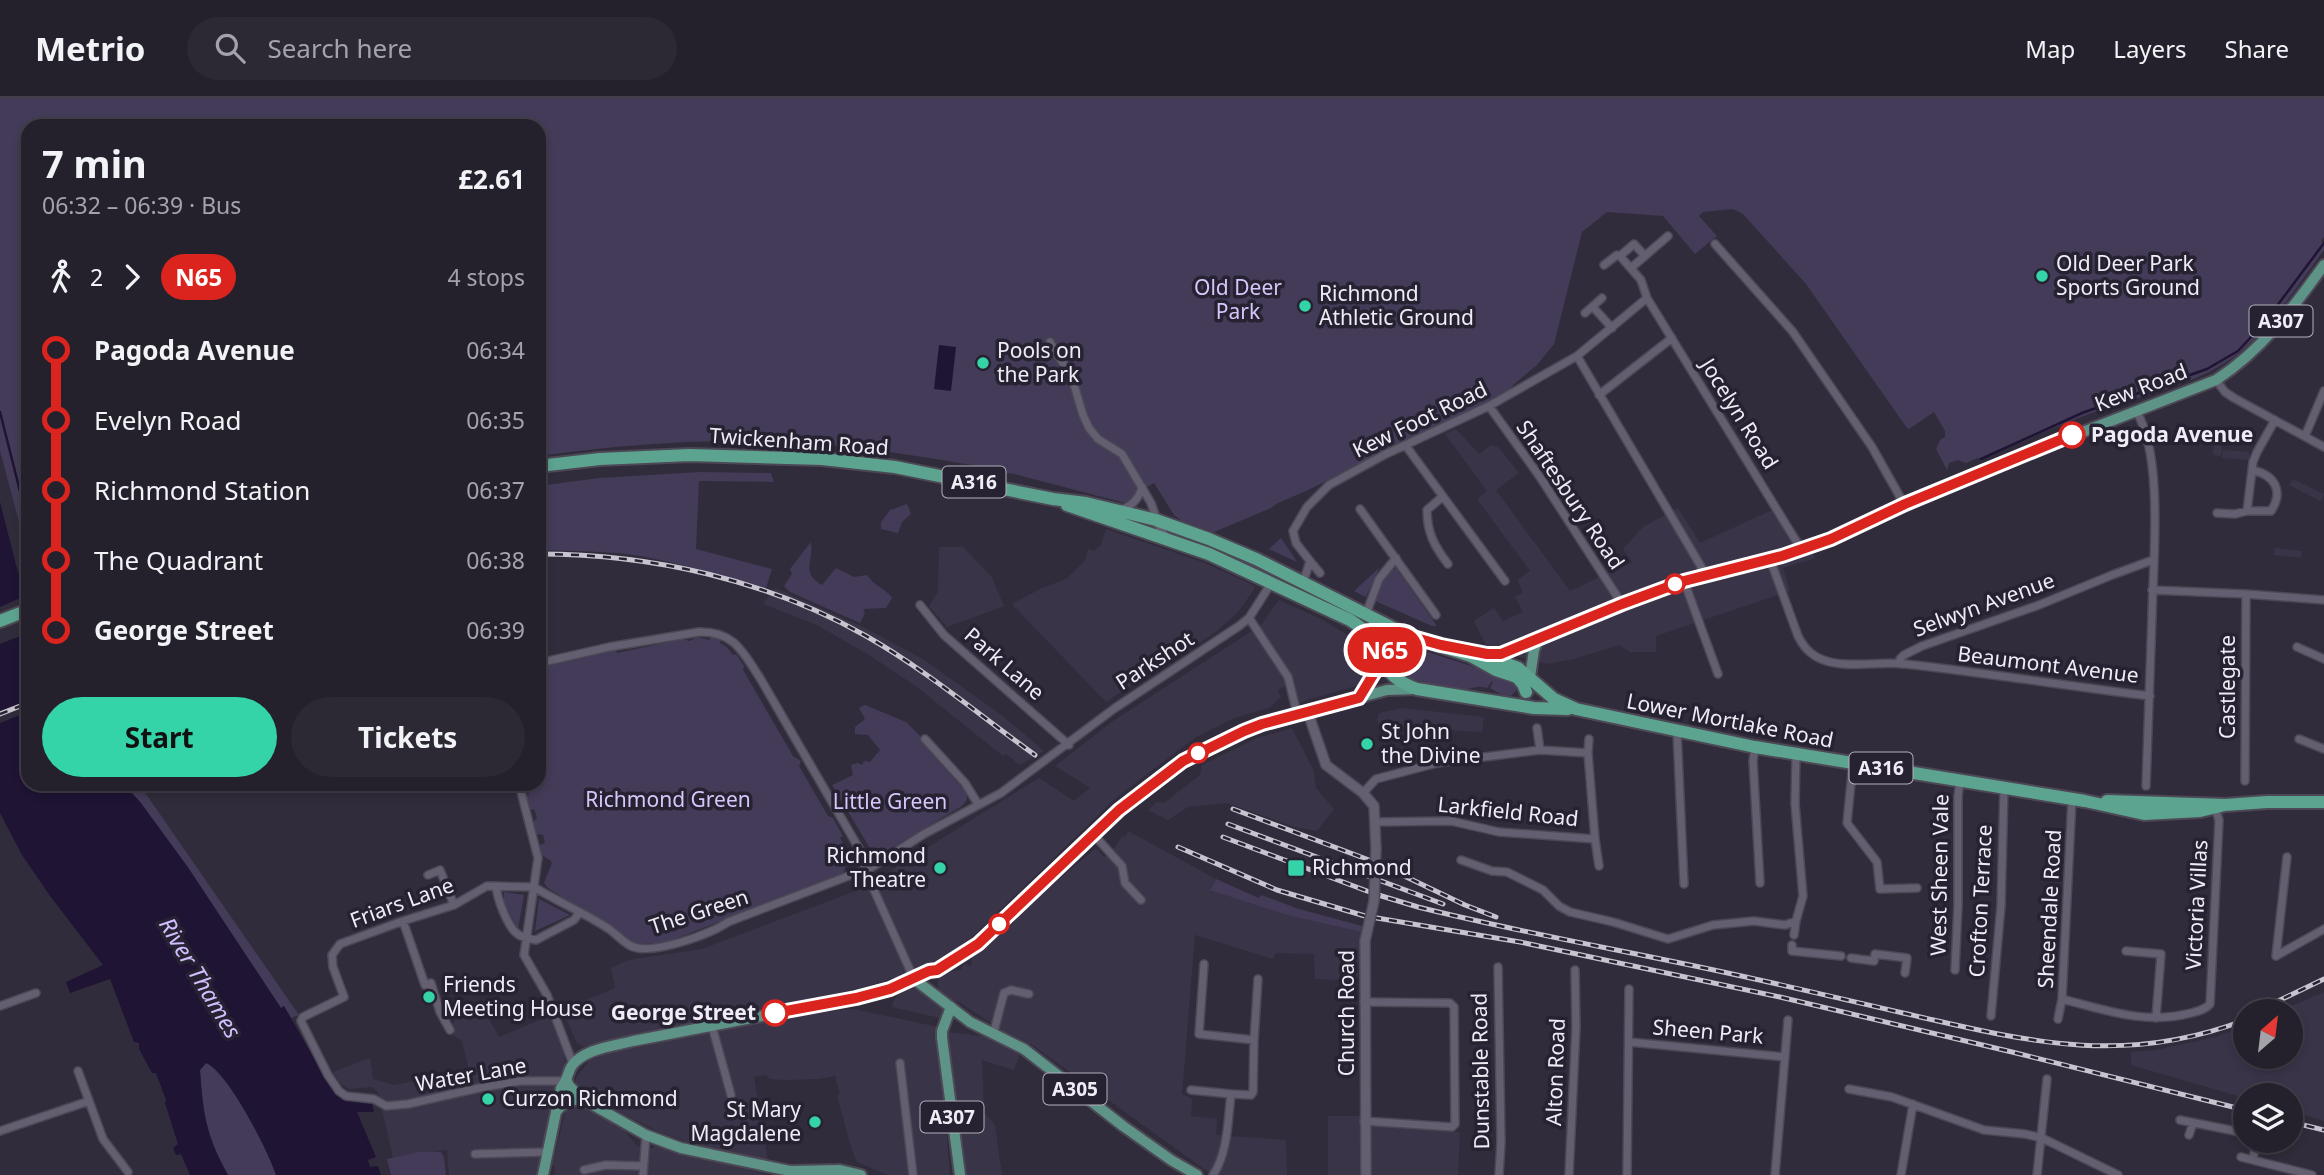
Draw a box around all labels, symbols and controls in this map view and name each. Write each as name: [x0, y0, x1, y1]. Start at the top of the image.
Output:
search box: [187, 17, 677, 80]
text: Metrio: [35, 26, 145, 71]
icon: search: [211, 29, 249, 67]
text: Search here: [267, 30, 412, 66]
text: Map: [2025, 32, 2075, 65]
text: Layers: [2113, 32, 2187, 65]
text: Share: [2225, 32, 2289, 65]
text: 7 min: [42, 137, 147, 189]
text: £2.61: [458, 161, 525, 197]
text: 06:32 – 06:39 · Bus: [42, 189, 241, 221]
place label: Old Deer Park Sports Ground: [2056, 249, 2200, 301]
icon: walk: [42, 258, 80, 296]
icon: forward: [113, 258, 151, 296]
text: N65: [175, 260, 222, 293]
text: 2: [90, 261, 103, 293]
text: 4 stops: [447, 261, 525, 293]
marker: Old Deer Park Sports Ground: [2034, 268, 2050, 284]
park label: Old Deer Park: [1194, 273, 1282, 325]
place label: Richmond Athletic Ground: [1319, 279, 1474, 331]
marker: Richmond Athletic Ground: [1297, 298, 1313, 314]
road number: A307: [2250, 306, 2312, 336]
text: Pagoda Avenue: [94, 332, 295, 368]
text: 06:34: [466, 334, 525, 366]
place label: Pools on the Park: [997, 336, 1082, 388]
street label: Jocelyn Road: [1694, 351, 1785, 474]
marker: Pools on the Park: [975, 355, 991, 371]
street label: Kew Road: [2090, 357, 2191, 417]
street label: Kew Foot Road: [1348, 374, 1491, 464]
text: Evelyn Road: [94, 402, 242, 438]
text: 06:35: [466, 404, 525, 436]
street label: Shaftesbury Road: [1511, 414, 1631, 574]
place label: Pagoda Avenue: [2091, 420, 2253, 448]
street label: Twickenham Road: [708, 421, 890, 461]
marker: Pagoda Avenue: [2059, 422, 2085, 448]
road number: A316: [942, 466, 1006, 498]
text: Richmond Station: [94, 472, 310, 508]
text: 06:37: [466, 474, 525, 506]
text: The Quadrant: [94, 542, 263, 578]
text: 06:38: [466, 544, 525, 576]
street label: Selwyn Avenue: [1909, 566, 2058, 643]
unlabelled marker: [1665, 574, 1685, 594]
text: George Street: [94, 612, 274, 648]
text: 06:39: [466, 614, 525, 646]
street label: Park Lane: [959, 621, 1051, 706]
street label: Parkshot: [1110, 624, 1199, 696]
line badge: N65: [1345, 627, 1425, 673]
text: N65: [1362, 633, 1408, 666]
street label: Castlegate: [2213, 635, 2241, 739]
street label: Beaumont Avenue: [1956, 639, 2140, 689]
street label: Lower Mortlake Road: [1624, 686, 1836, 754]
button: Start: [42, 697, 277, 777]
button: Tickets: [291, 697, 525, 777]
place label: St John the Divine: [1381, 717, 1481, 769]
marker: St John the Divine: [1359, 736, 1375, 752]
unlabelled marker: [1188, 743, 1208, 763]
road number: A316: [1850, 752, 1912, 783]
park label: Richmond Green: [585, 785, 751, 813]
park label: Little Green: [833, 787, 947, 815]
street label: Larkfield Road: [1436, 790, 1580, 832]
street label: West Sheen Vale: [1924, 794, 1954, 956]
street label: Crofton Terrace: [1962, 824, 1998, 978]
street label: Sheendale Road: [2031, 829, 2067, 989]
street label: Victoria Villas: [2179, 839, 2213, 971]
place label: Richmond Theatre: [826, 841, 926, 893]
place label: Richmond: [1312, 853, 1412, 881]
marker: Richmond: [1286, 858, 1306, 878]
marker: Richmond Theatre: [932, 860, 948, 876]
street label: Friars Lane: [346, 870, 457, 934]
street label: The Green: [646, 882, 752, 940]
water label: River Thames: [152, 911, 250, 1044]
unlabelled marker: [989, 914, 1009, 934]
street label: Church Road: [1332, 950, 1360, 1076]
place label: Friends Meeting House: [443, 970, 593, 1022]
marker: Friends Meeting House: [421, 989, 437, 1005]
street label: Dunstable Road: [1465, 992, 1495, 1150]
place label: George Street: [611, 998, 756, 1026]
north arrow: [2233, 999, 2303, 1069]
map controls: [2233, 999, 2303, 1153]
marker: George Street: [762, 1000, 788, 1026]
street label: Sheen Park: [1652, 1012, 1765, 1050]
street label: Alton Road: [1539, 1017, 1571, 1126]
street label: Water Lane: [413, 1050, 528, 1098]
road number: A305: [1044, 1074, 1106, 1105]
button: layers: [2233, 1083, 2303, 1153]
place label: Curzon Richmond: [502, 1084, 678, 1112]
marker: Curzon Richmond: [480, 1091, 496, 1107]
place label: St Mary Magdalene: [690, 1095, 801, 1147]
road number: A307: [920, 1102, 984, 1133]
marker: St Mary Magdalene: [807, 1114, 823, 1130]

